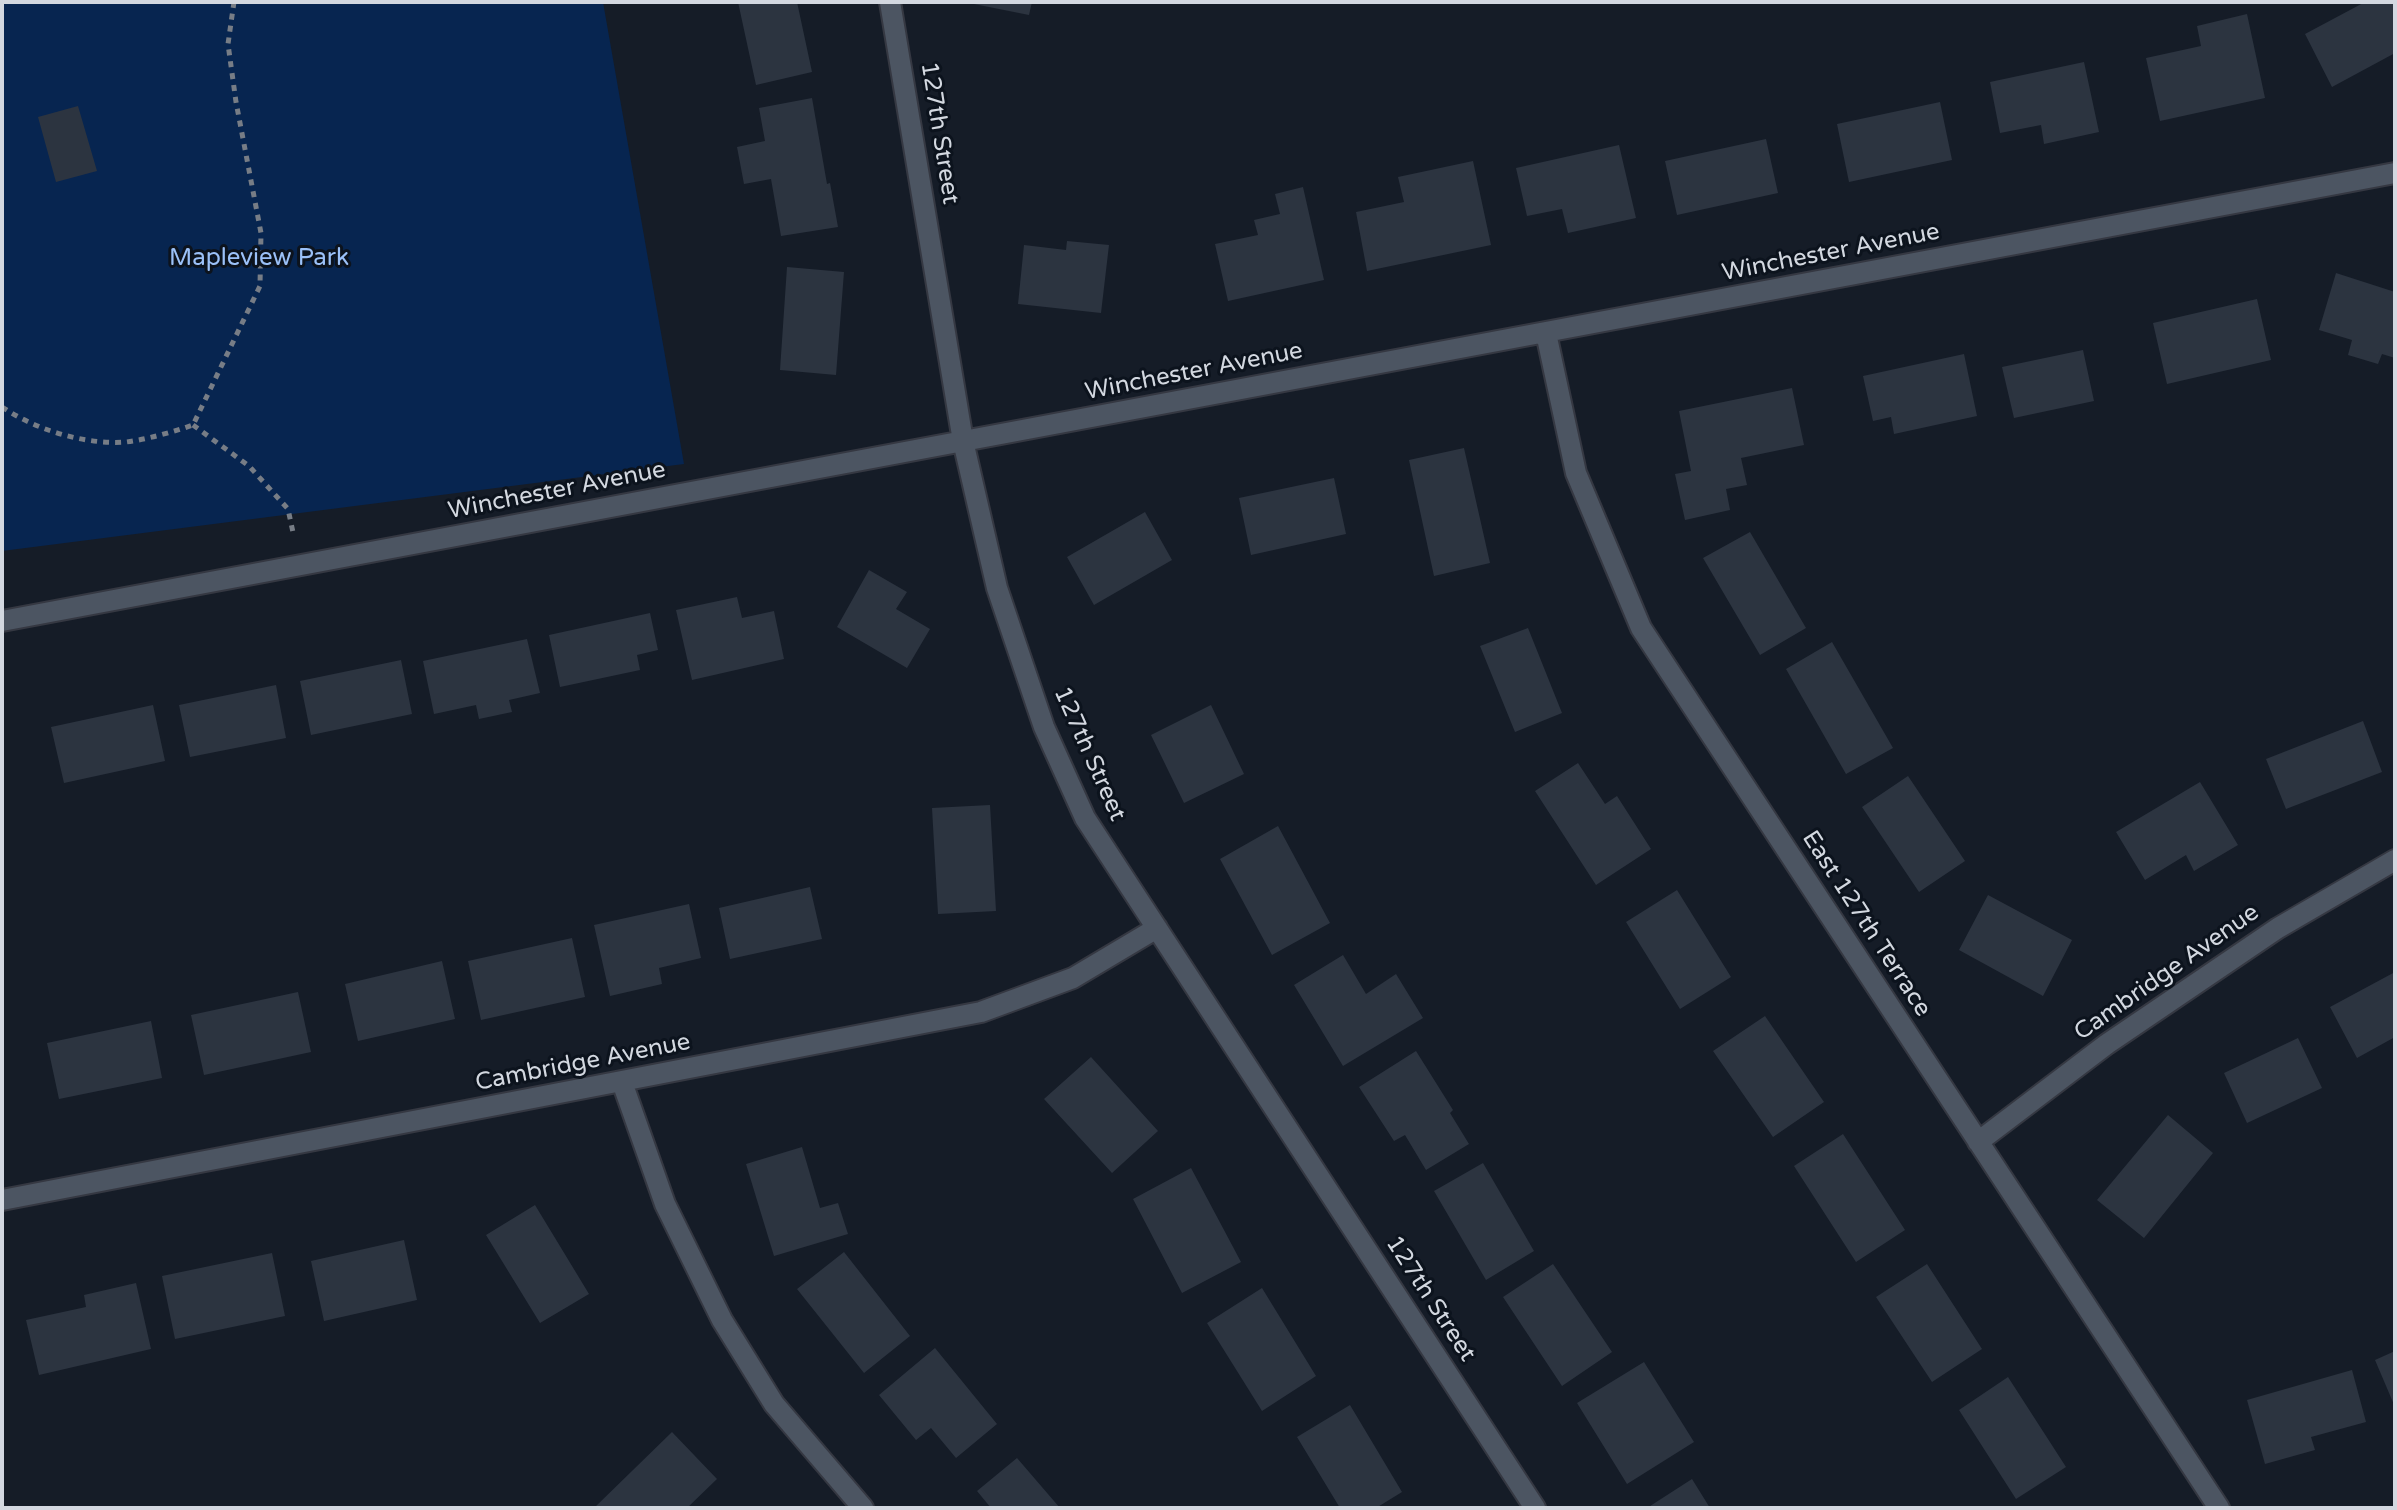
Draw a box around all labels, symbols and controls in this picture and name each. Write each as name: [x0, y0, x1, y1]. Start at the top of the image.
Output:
street label: 127th Street: [914, 60, 964, 206]
street label: Winchester Avenue: [1720, 218, 1942, 288]
park label: Mapleview Park: [169, 245, 349, 273]
street label: Winchester Avenue: [1083, 337, 1305, 407]
street label: Winchester Avenue: [446, 456, 668, 526]
street label: 127th Street: [1047, 682, 1131, 826]
street label: East 127th Terrace: [1795, 826, 1937, 1022]
street label: Cambridge Avenue: [2069, 899, 2265, 1047]
street label: Cambridge Avenue: [473, 1028, 693, 1098]
street label: 127th Street: [1379, 1231, 1481, 1367]

